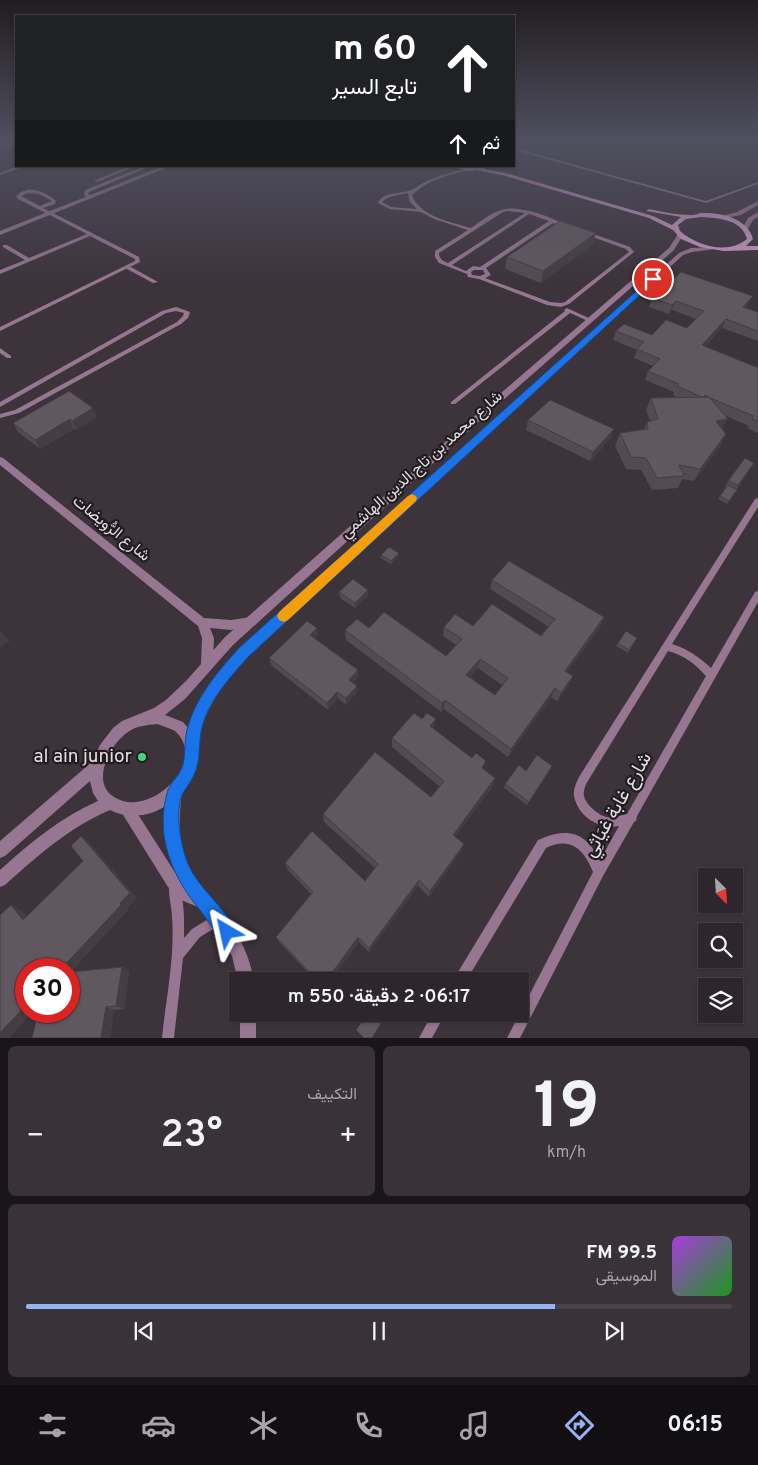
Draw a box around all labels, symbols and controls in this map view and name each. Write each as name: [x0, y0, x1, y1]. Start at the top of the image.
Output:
text: 60 m: [333, 28, 417, 72]
icon: ahead: [435, 35, 500, 100]
text: تابع السير: [332, 75, 417, 102]
icon: ahead: [444, 130, 472, 158]
text: ثم: [482, 132, 500, 156]
pin: [632, 258, 674, 300]
icon: arrive: [639, 265, 667, 293]
street label: شارع محمد بن تاج الدين الهاشمي: [337, 387, 509, 545]
street label: شارع الرُّويضات: [68, 492, 154, 566]
place label: al ain junior: [34, 745, 133, 769]
street label: شارع غابة غيَاثِي: [578, 748, 659, 863]
marker: al ain junior: [136, 751, 148, 763]
north arrow: [698, 868, 742, 912]
map controls: [698, 868, 743, 1023]
position arrow: [200, 905, 252, 957]
button: search: [698, 923, 743, 968]
speed limit sign: 30: [15, 958, 80, 1023]
button: layers: [698, 978, 743, 1023]
text: 06:17 · 2 دقيقة · 550 m: [288, 985, 470, 1009]
text: 19: [534, 1069, 599, 1151]
text: التكييف: [307, 1085, 357, 1105]
text: 23°: [161, 1112, 222, 1161]
text: −: [26, 1119, 44, 1155]
text: +: [339, 1119, 357, 1155]
text: km/h: [547, 1143, 586, 1163]
text: 99.5 FM: [586, 1241, 657, 1265]
text: الموسيقى: [596, 1267, 657, 1287]
icon: previous: [130, 1317, 158, 1345]
icon: pause: [365, 1317, 393, 1345]
icon: next: [600, 1317, 628, 1345]
icon: filters: [35, 1408, 70, 1443]
icon: car: [141, 1408, 176, 1443]
icon: climate: [246, 1408, 281, 1443]
icon: phone: [351, 1408, 386, 1443]
icon: music: [457, 1408, 492, 1443]
icon: directions: [562, 1408, 597, 1443]
text: 06:15: [667, 1412, 723, 1439]

